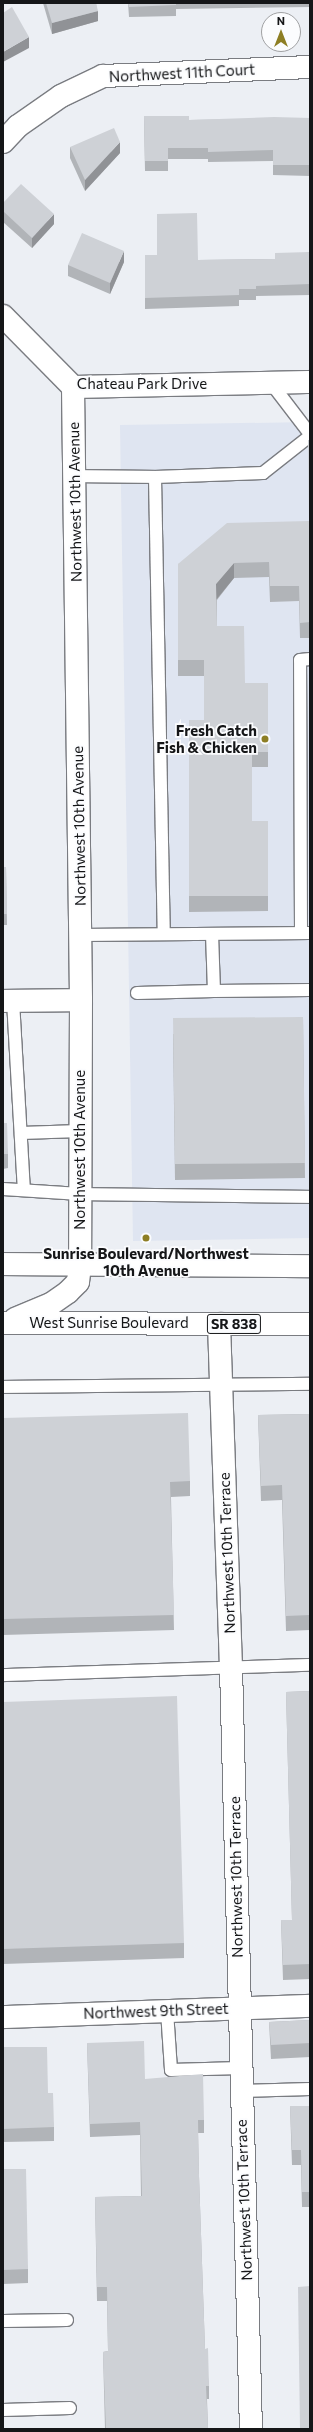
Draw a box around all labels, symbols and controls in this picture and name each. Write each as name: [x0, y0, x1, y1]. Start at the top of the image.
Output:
north arrow: [261, 12, 301, 52]
text: N: [277, 14, 285, 27]
street label: Northwest 11th Court: [108, 60, 256, 86]
street label: Chateau Park Drive: [77, 375, 207, 393]
street label: Northwest 10th Avenue: [65, 422, 85, 582]
place label: Fresh Catch Fish & Chicken: [156, 721, 257, 756]
marker: Fresh Catch Fish & Chicken: [260, 734, 270, 744]
street label: Northwest 10th Avenue: [69, 746, 89, 906]
street label: Northwest 10th Avenue: [71, 1070, 89, 1230]
marker: Sunrise Boulevard/Northwest 10th Avenue: [141, 1233, 151, 1243]
place label: Sunrise Boulevard/Northwest 10th Avenue: [43, 1244, 249, 1279]
road number: SR 838: [206, 1312, 262, 1336]
street label: West Sunrise Boulevard: [29, 1314, 189, 1332]
street label: Northwest 10th Terrace: [215, 1472, 239, 1634]
street label: Northwest 10th Terrace: [226, 1796, 246, 1958]
street label: Northwest 9th Street: [83, 1999, 229, 2023]
street label: Northwest 10th Terrace: [232, 2119, 256, 2281]

